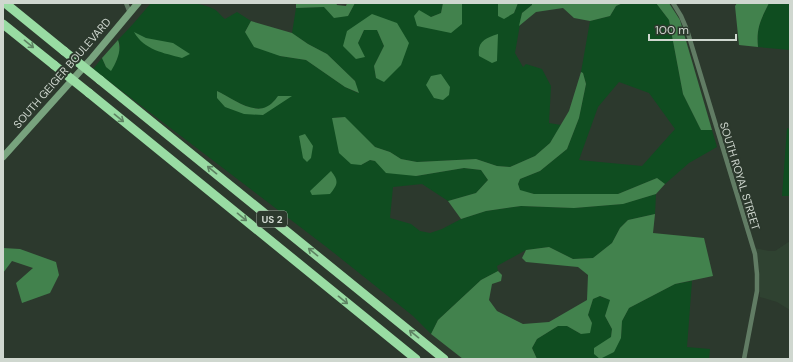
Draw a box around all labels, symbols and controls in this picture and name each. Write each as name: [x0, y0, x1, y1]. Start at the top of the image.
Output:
street label: SOUTH GEIGER BOULEVARD: [10, 15, 114, 131]
scale bar: [649, 16, 736, 42]
text: 100 m: [655, 22, 689, 38]
one-way arrow: [23, 40, 34, 49]
one-way arrow: [114, 113, 125, 122]
street label: SOUTH ROYAL STREET: [717, 120, 763, 232]
one-way arrow: [206, 166, 217, 175]
road number: US 2: [257, 211, 287, 227]
one-way arrow: [236, 213, 247, 222]
one-way arrow: [307, 248, 318, 257]
one-way arrow: [337, 295, 348, 304]
one-way arrow: [408, 330, 419, 339]

